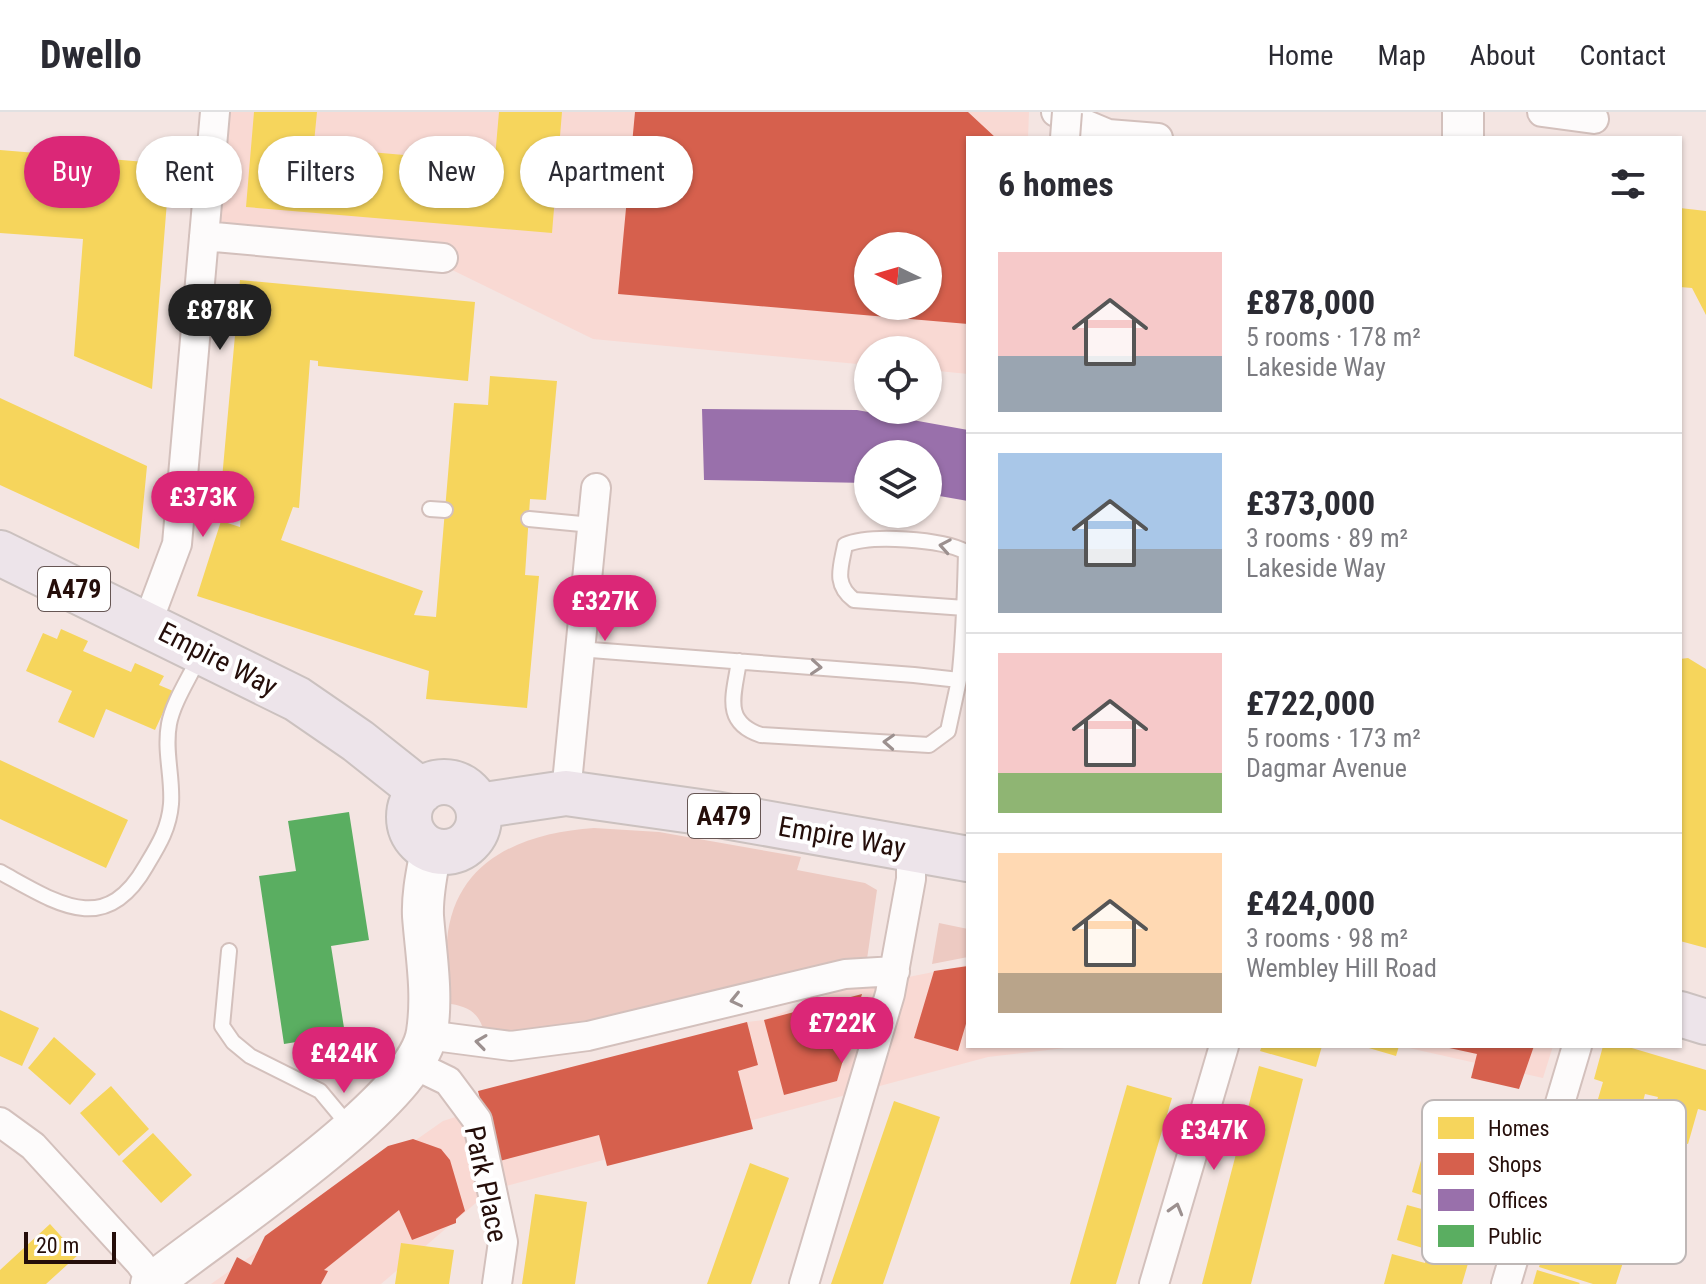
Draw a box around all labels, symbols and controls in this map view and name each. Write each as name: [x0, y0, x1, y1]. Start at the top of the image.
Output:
text: Dwello: [40, 33, 142, 77]
text: Home: [1268, 39, 1333, 72]
text: Map: [1377, 39, 1426, 72]
text: About: [1470, 39, 1536, 72]
text: Contact: [1580, 39, 1666, 72]
chip: Buy: [24, 136, 120, 208]
chip: Rent: [136, 136, 242, 208]
chip: Filters: [258, 136, 383, 208]
chip: New: [399, 136, 504, 208]
chip: Apartment: [520, 136, 693, 208]
icon: filters: [1606, 162, 1650, 206]
text: 6 homes: [998, 164, 1114, 204]
north arrow: [854, 232, 942, 320]
map controls: [854, 232, 942, 528]
text: £878,000: [1246, 282, 1375, 322]
pin: £878K: [164, 284, 276, 352]
icon: home: [1062, 284, 1158, 380]
text: £878K: [186, 295, 254, 325]
text: 5 rooms · 178 m²: [1246, 322, 1421, 352]
button: locate: [854, 336, 942, 424]
text: Lakeside Way: [1246, 352, 1386, 382]
button: layers: [854, 440, 942, 528]
pin: £373K: [147, 471, 259, 539]
text: £373K: [169, 482, 237, 512]
text: £373,000: [1246, 483, 1375, 523]
icon: home: [1062, 485, 1158, 581]
text: 3 rooms · 89 m²: [1246, 523, 1408, 553]
one-way arrow: [939, 538, 952, 555]
text: Lakeside Way: [1246, 553, 1386, 583]
road number: A479: [38, 567, 110, 611]
pin: £327K: [549, 575, 661, 643]
text: £327K: [571, 586, 639, 616]
street label: Empire Way: [153, 615, 283, 703]
one-way arrow: [810, 658, 823, 675]
text: £722,000: [1246, 683, 1375, 723]
icon: home: [1062, 685, 1158, 781]
text: 5 rooms · 173 m²: [1246, 723, 1421, 753]
one-way arrow: [882, 734, 895, 751]
text: Dagmar Avenue: [1246, 753, 1407, 783]
road number: A479: [688, 794, 760, 838]
street label: Empire Way: [776, 810, 909, 864]
text: £424,000: [1246, 883, 1375, 923]
icon: home: [1062, 885, 1158, 981]
text: 3 rooms · 98 m²: [1246, 923, 1408, 953]
text: Wembley Hill Road: [1246, 953, 1437, 983]
one-way arrow: [729, 990, 743, 1007]
pin: £722K: [786, 997, 898, 1065]
text: £722K: [808, 1008, 876, 1038]
pin: £424K: [288, 1027, 400, 1095]
one-way arrow: [474, 1034, 488, 1051]
text: £424K: [310, 1038, 378, 1068]
legend: [1422, 1100, 1686, 1264]
pin: £347K: [1158, 1104, 1270, 1172]
text: £347K: [1180, 1115, 1248, 1145]
text: Homes: [1488, 1116, 1550, 1141]
street label: Park Place: [458, 1123, 514, 1245]
text: Shops: [1488, 1152, 1542, 1177]
text: Offices: [1488, 1188, 1548, 1213]
one-way arrow: [1167, 1203, 1183, 1217]
text: Public: [1488, 1224, 1542, 1249]
scale bar: [24, 1228, 116, 1264]
text: 20 m: [36, 1233, 79, 1258]

